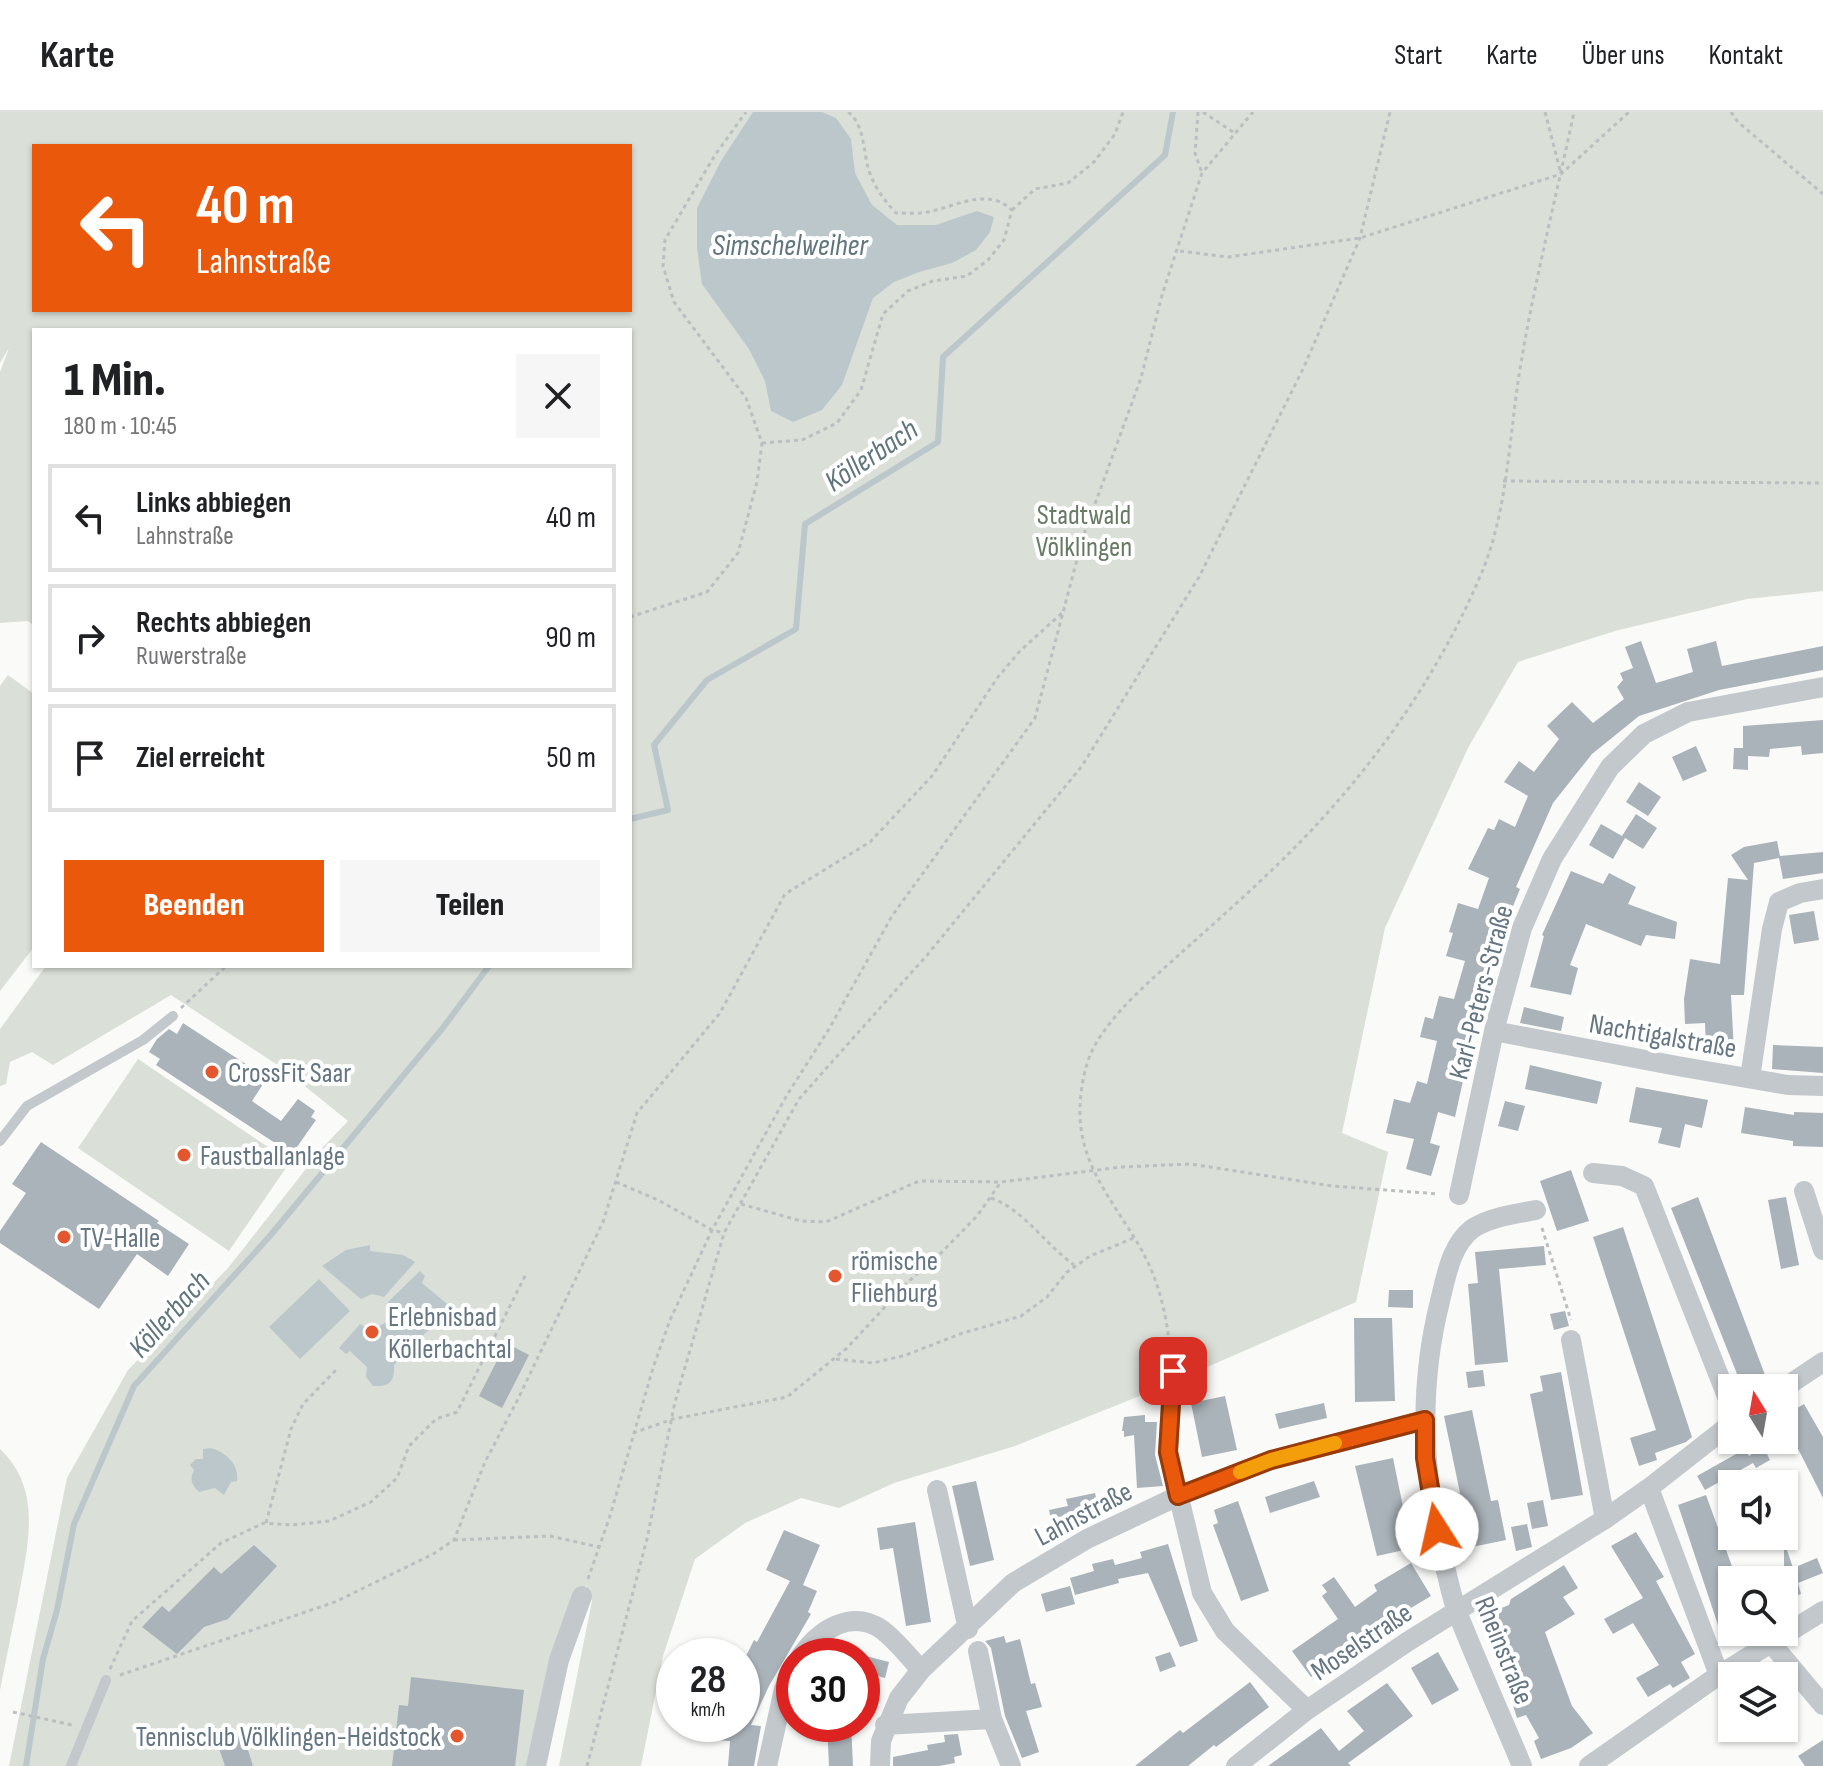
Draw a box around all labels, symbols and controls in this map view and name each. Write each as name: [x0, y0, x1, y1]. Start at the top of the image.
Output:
text: Karte: [40, 33, 115, 78]
text: Start: [1394, 39, 1442, 72]
text: Karte: [1486, 39, 1538, 72]
text: Über uns: [1582, 39, 1665, 72]
text: Kontakt: [1709, 39, 1783, 72]
text: 40 m: [196, 173, 295, 240]
icon: left: [64, 176, 168, 280]
water label: Simschelweiher: [712, 228, 869, 264]
text: Lahnstraße: [196, 241, 331, 284]
text: 1 Min.: [64, 352, 166, 409]
button: close: [516, 354, 600, 438]
text: 180 m · 10:45: [64, 411, 177, 442]
water label: Köllerbach: [818, 412, 925, 500]
text: Links abbiegen: [136, 485, 291, 521]
icon: left: [68, 496, 112, 540]
park label: Stadtwald Völklingen: [1036, 499, 1132, 564]
text: 40 m: [546, 500, 596, 536]
text: Lahnstraße: [136, 521, 234, 552]
text: Rechts abbiegen: [136, 605, 311, 641]
icon: right: [68, 616, 112, 660]
text: 90 m: [545, 620, 596, 656]
text: Ruwerstraße: [136, 641, 247, 672]
icon: arrive: [68, 736, 112, 780]
text: Ziel erreicht: [136, 740, 265, 776]
text: 50 m: [547, 740, 596, 776]
button: Beenden: [64, 860, 324, 952]
button: Teilen: [340, 860, 600, 952]
street label: Karl-Peters-Straße: [1442, 902, 1521, 1083]
street label: Nachtigalstraße: [1587, 1007, 1739, 1066]
place label: CrossFit Saar: [228, 1057, 351, 1090]
marker: CrossFit Saar: [203, 1063, 221, 1081]
place label: Faustballanlage: [200, 1140, 345, 1173]
marker: Faustballanlage: [175, 1146, 193, 1164]
place label: TV-Halle: [80, 1222, 160, 1255]
marker: TV-Halle: [55, 1228, 73, 1246]
place label: römische Fliehburg: [851, 1245, 938, 1310]
water label: Köllerbach: [121, 1264, 218, 1366]
marker: römische Fliehburg: [826, 1267, 844, 1285]
place label: Erlebnisbad Köllerbachtal: [388, 1301, 512, 1366]
marker: Erlebnisbad Köllerbachtal: [363, 1323, 381, 1341]
pin: [1139, 1337, 1207, 1405]
icon: arrive: [1151, 1349, 1195, 1393]
north arrow: [1718, 1374, 1798, 1454]
map controls: [1718, 1374, 1798, 1742]
button: sound: [1718, 1470, 1798, 1550]
street label: Lahnstraße: [1030, 1475, 1138, 1554]
position arrow: [1395, 1487, 1479, 1571]
button: search: [1718, 1566, 1798, 1646]
street label: Rheinstraße: [1467, 1592, 1540, 1709]
street label: Moselstraße: [1305, 1596, 1419, 1688]
speed limit sign: 30: [776, 1638, 880, 1742]
text: 28: [690, 1656, 726, 1704]
button: layers: [1718, 1662, 1798, 1742]
text: km/h: [691, 1698, 725, 1722]
place label: Tennisclub Völklingen-Heidstock: [136, 1721, 441, 1754]
marker: Tennisclub Völklingen-Heidstock: [448, 1727, 466, 1745]

